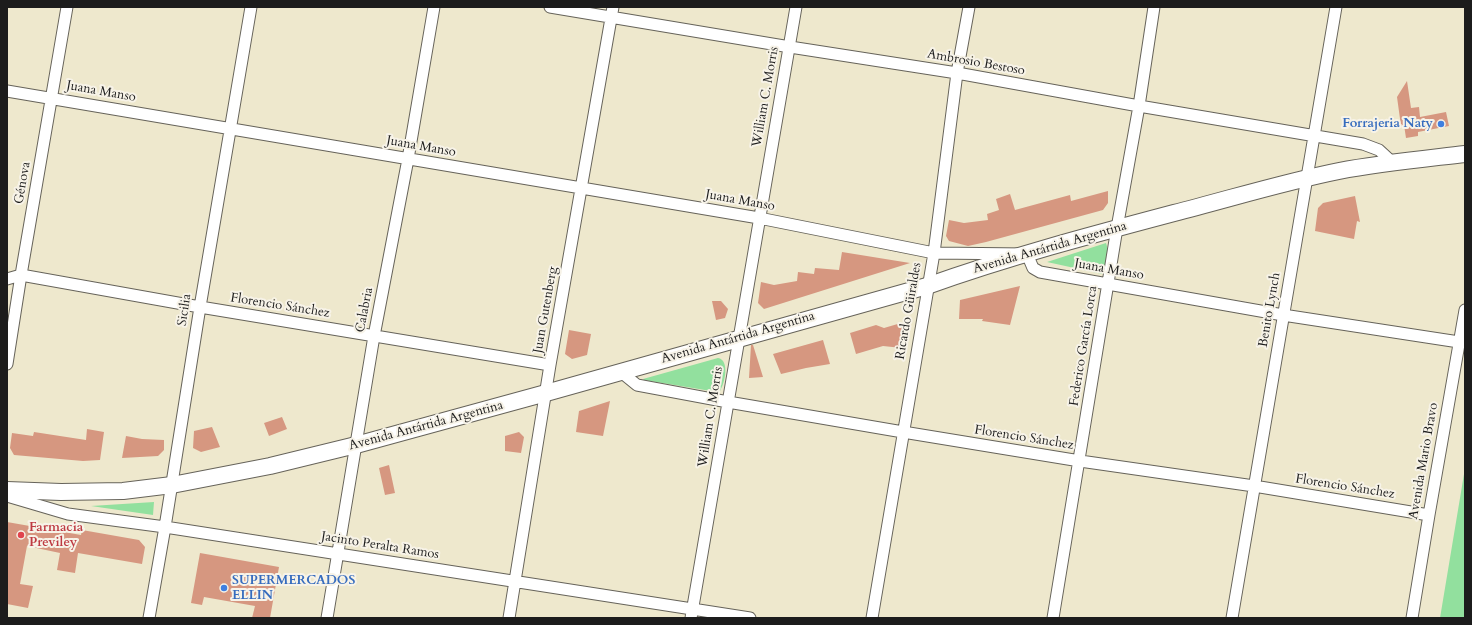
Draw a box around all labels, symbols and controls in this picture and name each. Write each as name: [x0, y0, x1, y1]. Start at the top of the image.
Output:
street label: William C. Morris: [749, 45, 783, 149]
street label: Ambrosio Bestoso: [926, 47, 1026, 79]
street label: Juana Manso: [65, 78, 137, 106]
place label: Forrajeria Naty: [1342, 116, 1433, 132]
marker: Forrajeria Naty: [1436, 119, 1446, 129]
street label: Juana Manso: [385, 133, 457, 161]
street label: Génova: [12, 161, 34, 205]
street label: Juana Manso: [704, 187, 776, 215]
street label: Avenida Antártida Argentina: [971, 219, 1129, 277]
street label: Juana Manso: [1073, 256, 1145, 284]
street label: Ricardo Güiraldes: [893, 261, 925, 361]
street label: Juan Gutenberg: [531, 265, 561, 355]
street label: Benito Lynch: [1256, 271, 1284, 349]
street label: Federico García Lorca: [1067, 285, 1101, 407]
street label: Calabria: [353, 286, 377, 334]
street label: Florencio Sánchez: [229, 290, 331, 322]
street label: Sicilia: [175, 293, 195, 327]
street label: Avenida Antártida Argentina: [659, 309, 817, 367]
street label: William C. Morris: [695, 365, 727, 469]
street label: Avenida Antártida Argentina: [347, 398, 505, 454]
street label: Avenida Mario Bravo: [1406, 401, 1442, 521]
street label: Florencio Sánchez: [973, 422, 1075, 454]
street label: Florencio Sánchez: [1294, 471, 1396, 503]
place label: Farmacia Previley: [29, 520, 83, 551]
street label: Jacinto Peralta Ramos: [320, 529, 440, 563]
marker: Farmacia Previley: [16, 530, 26, 540]
place label: SUPERMERCADOS ELLIN: [232, 573, 355, 604]
marker: SUPERMERCADOS ELLIN: [219, 583, 229, 593]

